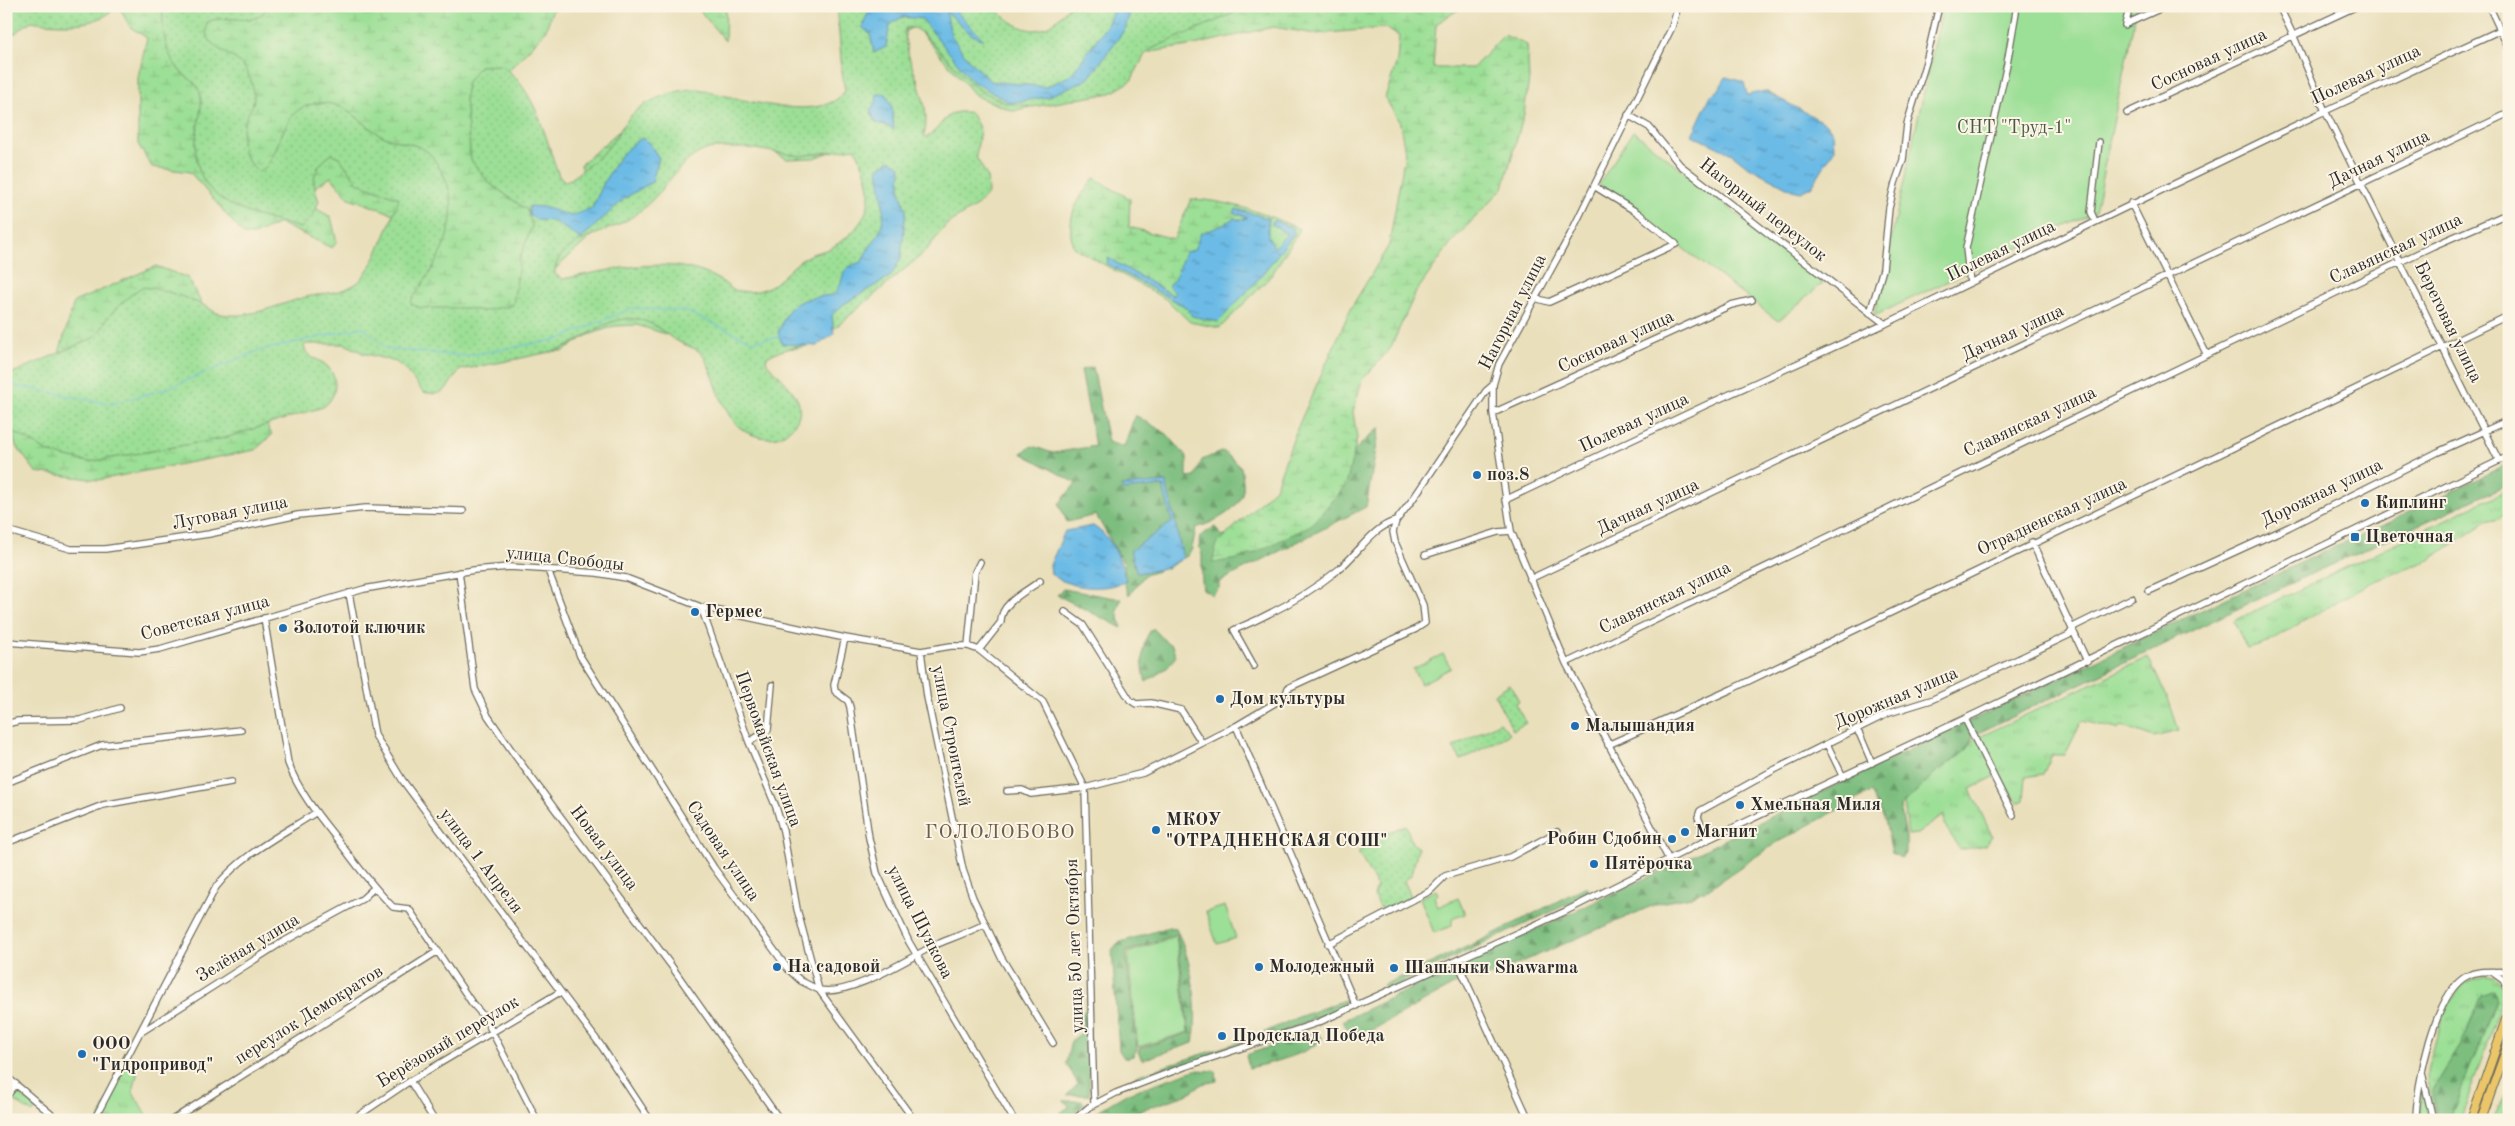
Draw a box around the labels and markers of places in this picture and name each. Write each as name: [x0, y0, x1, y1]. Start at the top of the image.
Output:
place label: поз.8: [1487, 466, 1530, 484]
marker: поз.8: [1471, 469, 1483, 481]
place label: Киплинг: [2375, 494, 2447, 512]
marker: Киплинг: [2359, 497, 2371, 509]
place label: Цветочная: [2365, 528, 2454, 546]
marker: Цветочная: [2349, 531, 2361, 543]
place label: Гермес: [705, 603, 763, 621]
marker: Гермес: [689, 606, 701, 618]
place label: Золотой ключик: [293, 619, 426, 637]
marker: Золотой ключик: [277, 622, 289, 634]
place label: Дом культуры: [1230, 690, 1345, 708]
marker: Дом культуры: [1214, 693, 1226, 705]
place label: Малышандия: [1585, 717, 1695, 735]
marker: Малышандия: [1569, 720, 1581, 732]
place label: Хмельная Миля: [1750, 796, 1881, 814]
marker: Хмельная Миля: [1734, 799, 1746, 811]
place label: МКОУ "ОТРАДНЕНСКАЯ СОШ": [1166, 811, 1387, 850]
place label: Магнит: [1695, 823, 1758, 841]
marker: МКОУ "ОТРАДНЕНСКАЯ СОШ": [1150, 824, 1162, 836]
marker: Магнит: [1679, 826, 1691, 838]
place label: Робин Сдобин: [1547, 830, 1662, 848]
marker: Робин Сдобин: [1666, 833, 1678, 845]
place label: Пятёрочка: [1604, 855, 1692, 873]
marker: Пятёрочка: [1588, 858, 1600, 870]
place label: На садовой: [787, 958, 880, 976]
place label: Молодежный: [1269, 958, 1375, 976]
place label: Шашлыки Shawarma: [1404, 959, 1578, 977]
marker: На садовой: [771, 961, 783, 973]
marker: Молодежный: [1253, 961, 1265, 973]
marker: Шашлыки Shawarma: [1388, 962, 1400, 974]
place label: Продсклад Победа: [1232, 1027, 1385, 1045]
marker: Продсклад Победа: [1216, 1030, 1228, 1042]
place label: ООО "Гидропривод": [92, 1035, 213, 1074]
marker: ООО "Гидропривод": [76, 1048, 88, 1060]

